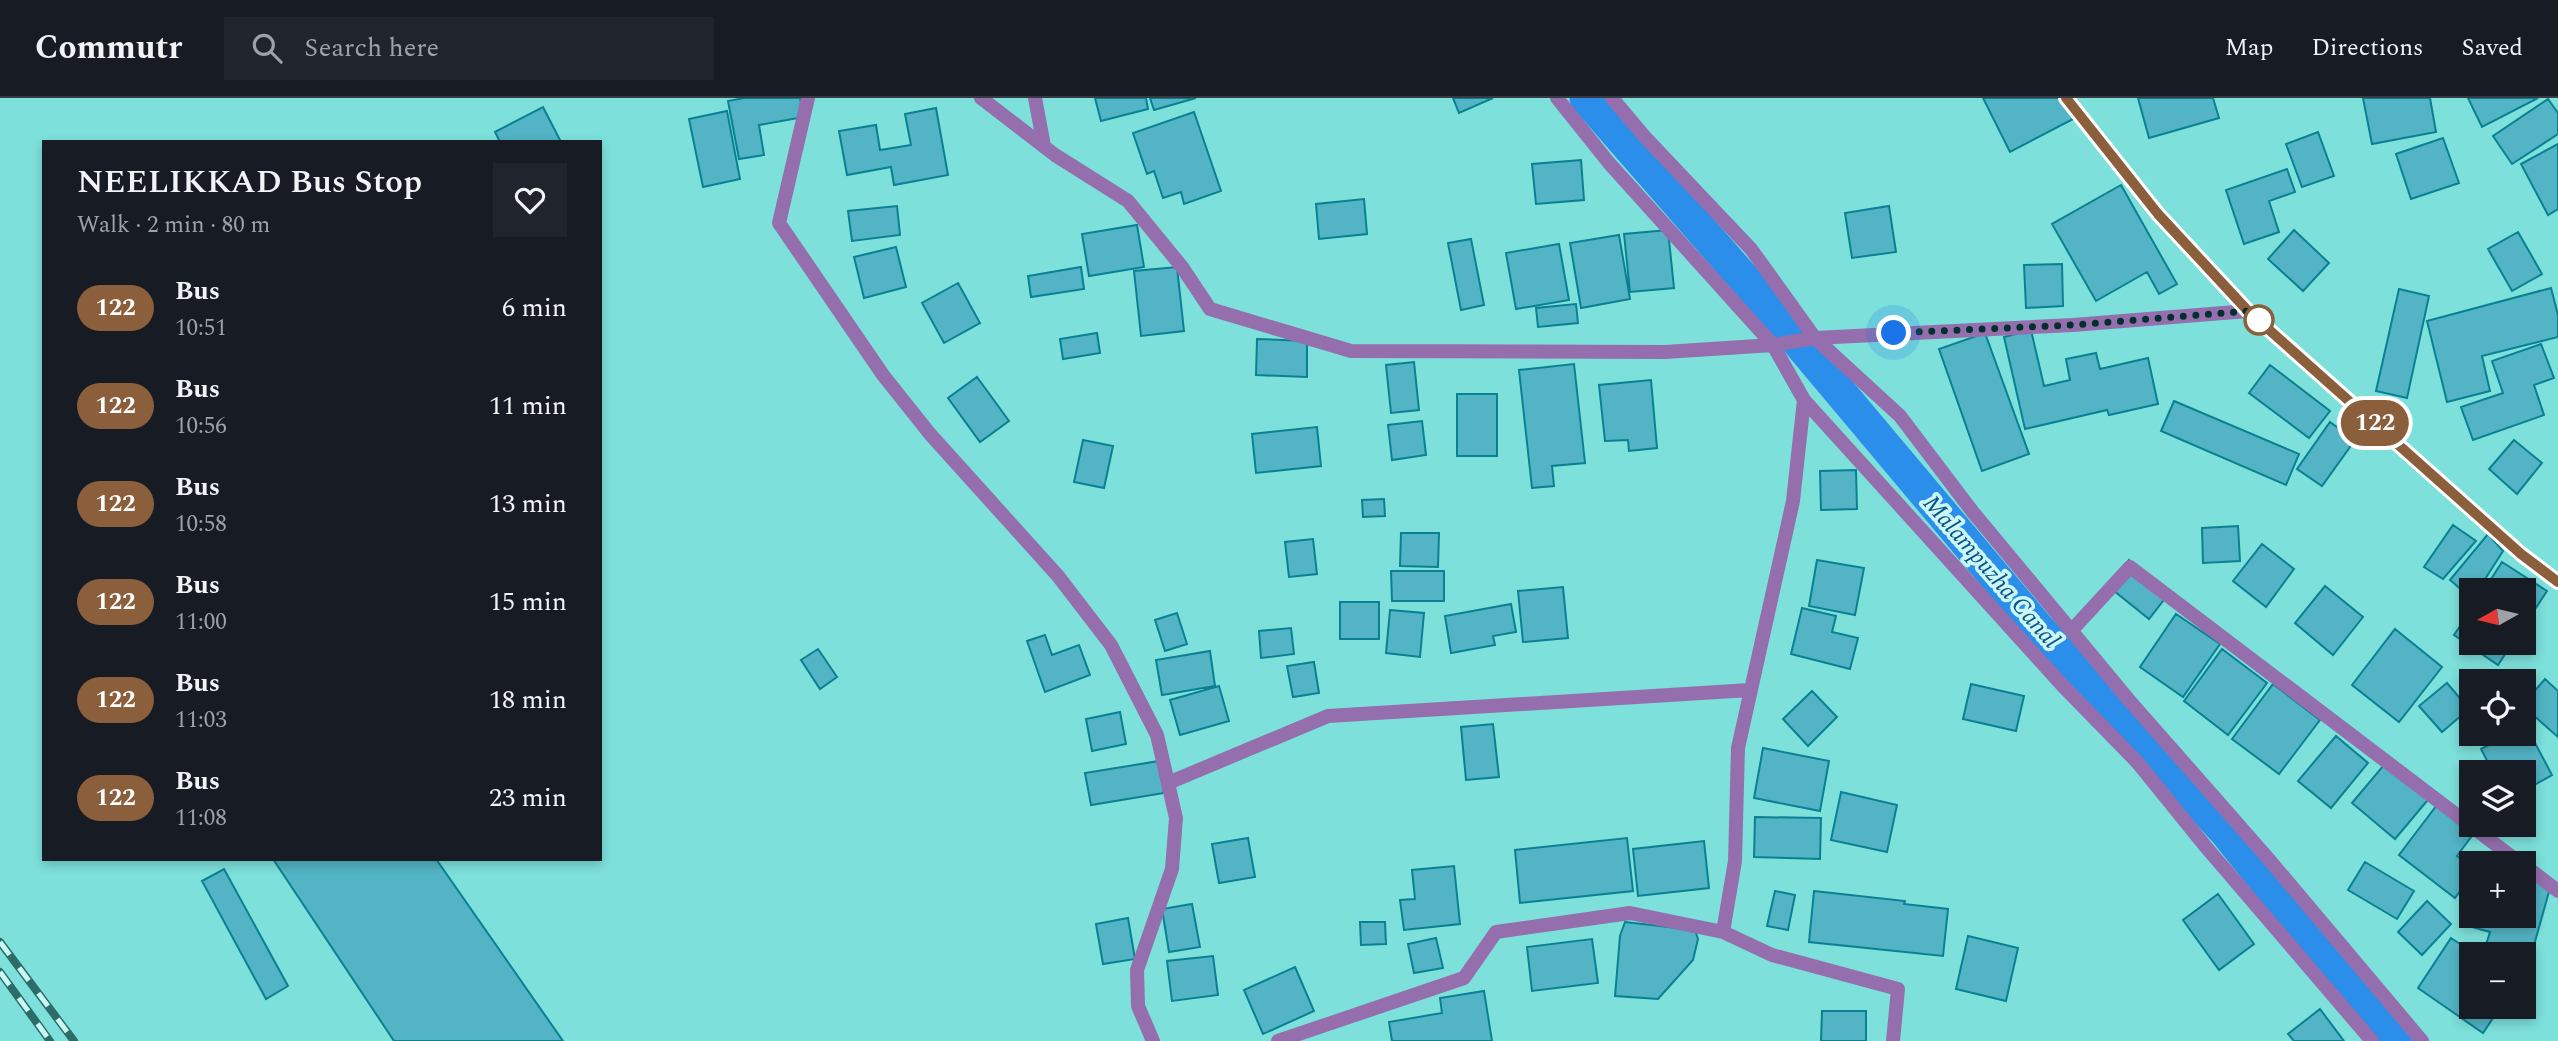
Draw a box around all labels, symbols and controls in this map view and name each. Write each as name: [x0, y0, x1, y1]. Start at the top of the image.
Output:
search box: [224, 17, 714, 80]
text: Commutr: [35, 23, 182, 73]
text: Search here: [304, 28, 439, 68]
icon: search: [248, 29, 286, 67]
text: Map: [2225, 30, 2273, 66]
text: Directions: [2311, 30, 2423, 66]
text: Saved: [2461, 30, 2523, 66]
text: NEELIKKAD Bus Stop: [77, 157, 422, 207]
button: heart: [493, 163, 567, 237]
text: Walk · 2 min · 80 m: [77, 208, 270, 243]
text: Bus: [175, 271, 220, 311]
text: 6 min: [502, 288, 567, 328]
text: 122: [95, 290, 136, 326]
unlabelled marker: [2244, 305, 2274, 335]
text: 10:51: [175, 311, 227, 346]
your location: [1876, 315, 1911, 350]
text: Bus: [175, 369, 220, 409]
text: 11 min: [489, 386, 567, 426]
text: 122: [95, 388, 136, 424]
line badge: 122: [2335, 400, 2415, 446]
text: 122: [2355, 405, 2395, 441]
text: 10:56: [175, 409, 227, 444]
text: Bus: [175, 467, 220, 507]
text: 13 min: [489, 484, 567, 524]
text: 122: [95, 486, 136, 522]
water label: Malampuzha Canal: [1914, 487, 2068, 657]
text: 10:58: [175, 507, 227, 542]
text: Bus: [175, 565, 220, 605]
north arrow: [2459, 578, 2536, 654]
map controls: [2459, 578, 2536, 1019]
text: 15 min: [489, 582, 567, 622]
text: 122: [95, 584, 136, 620]
text: 11:00: [175, 605, 227, 640]
text: Bus: [175, 663, 220, 703]
button: locate: [2459, 669, 2536, 746]
text: 18 min: [489, 680, 567, 720]
text: 122: [95, 682, 136, 718]
text: 11:03: [175, 703, 227, 738]
button: layers: [2459, 760, 2536, 837]
text: Bus: [175, 761, 220, 801]
text: 23 min: [489, 778, 567, 818]
text: 122: [95, 780, 136, 816]
text: 11:08: [175, 801, 227, 836]
button: +: [2459, 851, 2536, 928]
button: −: [2459, 942, 2536, 1019]

